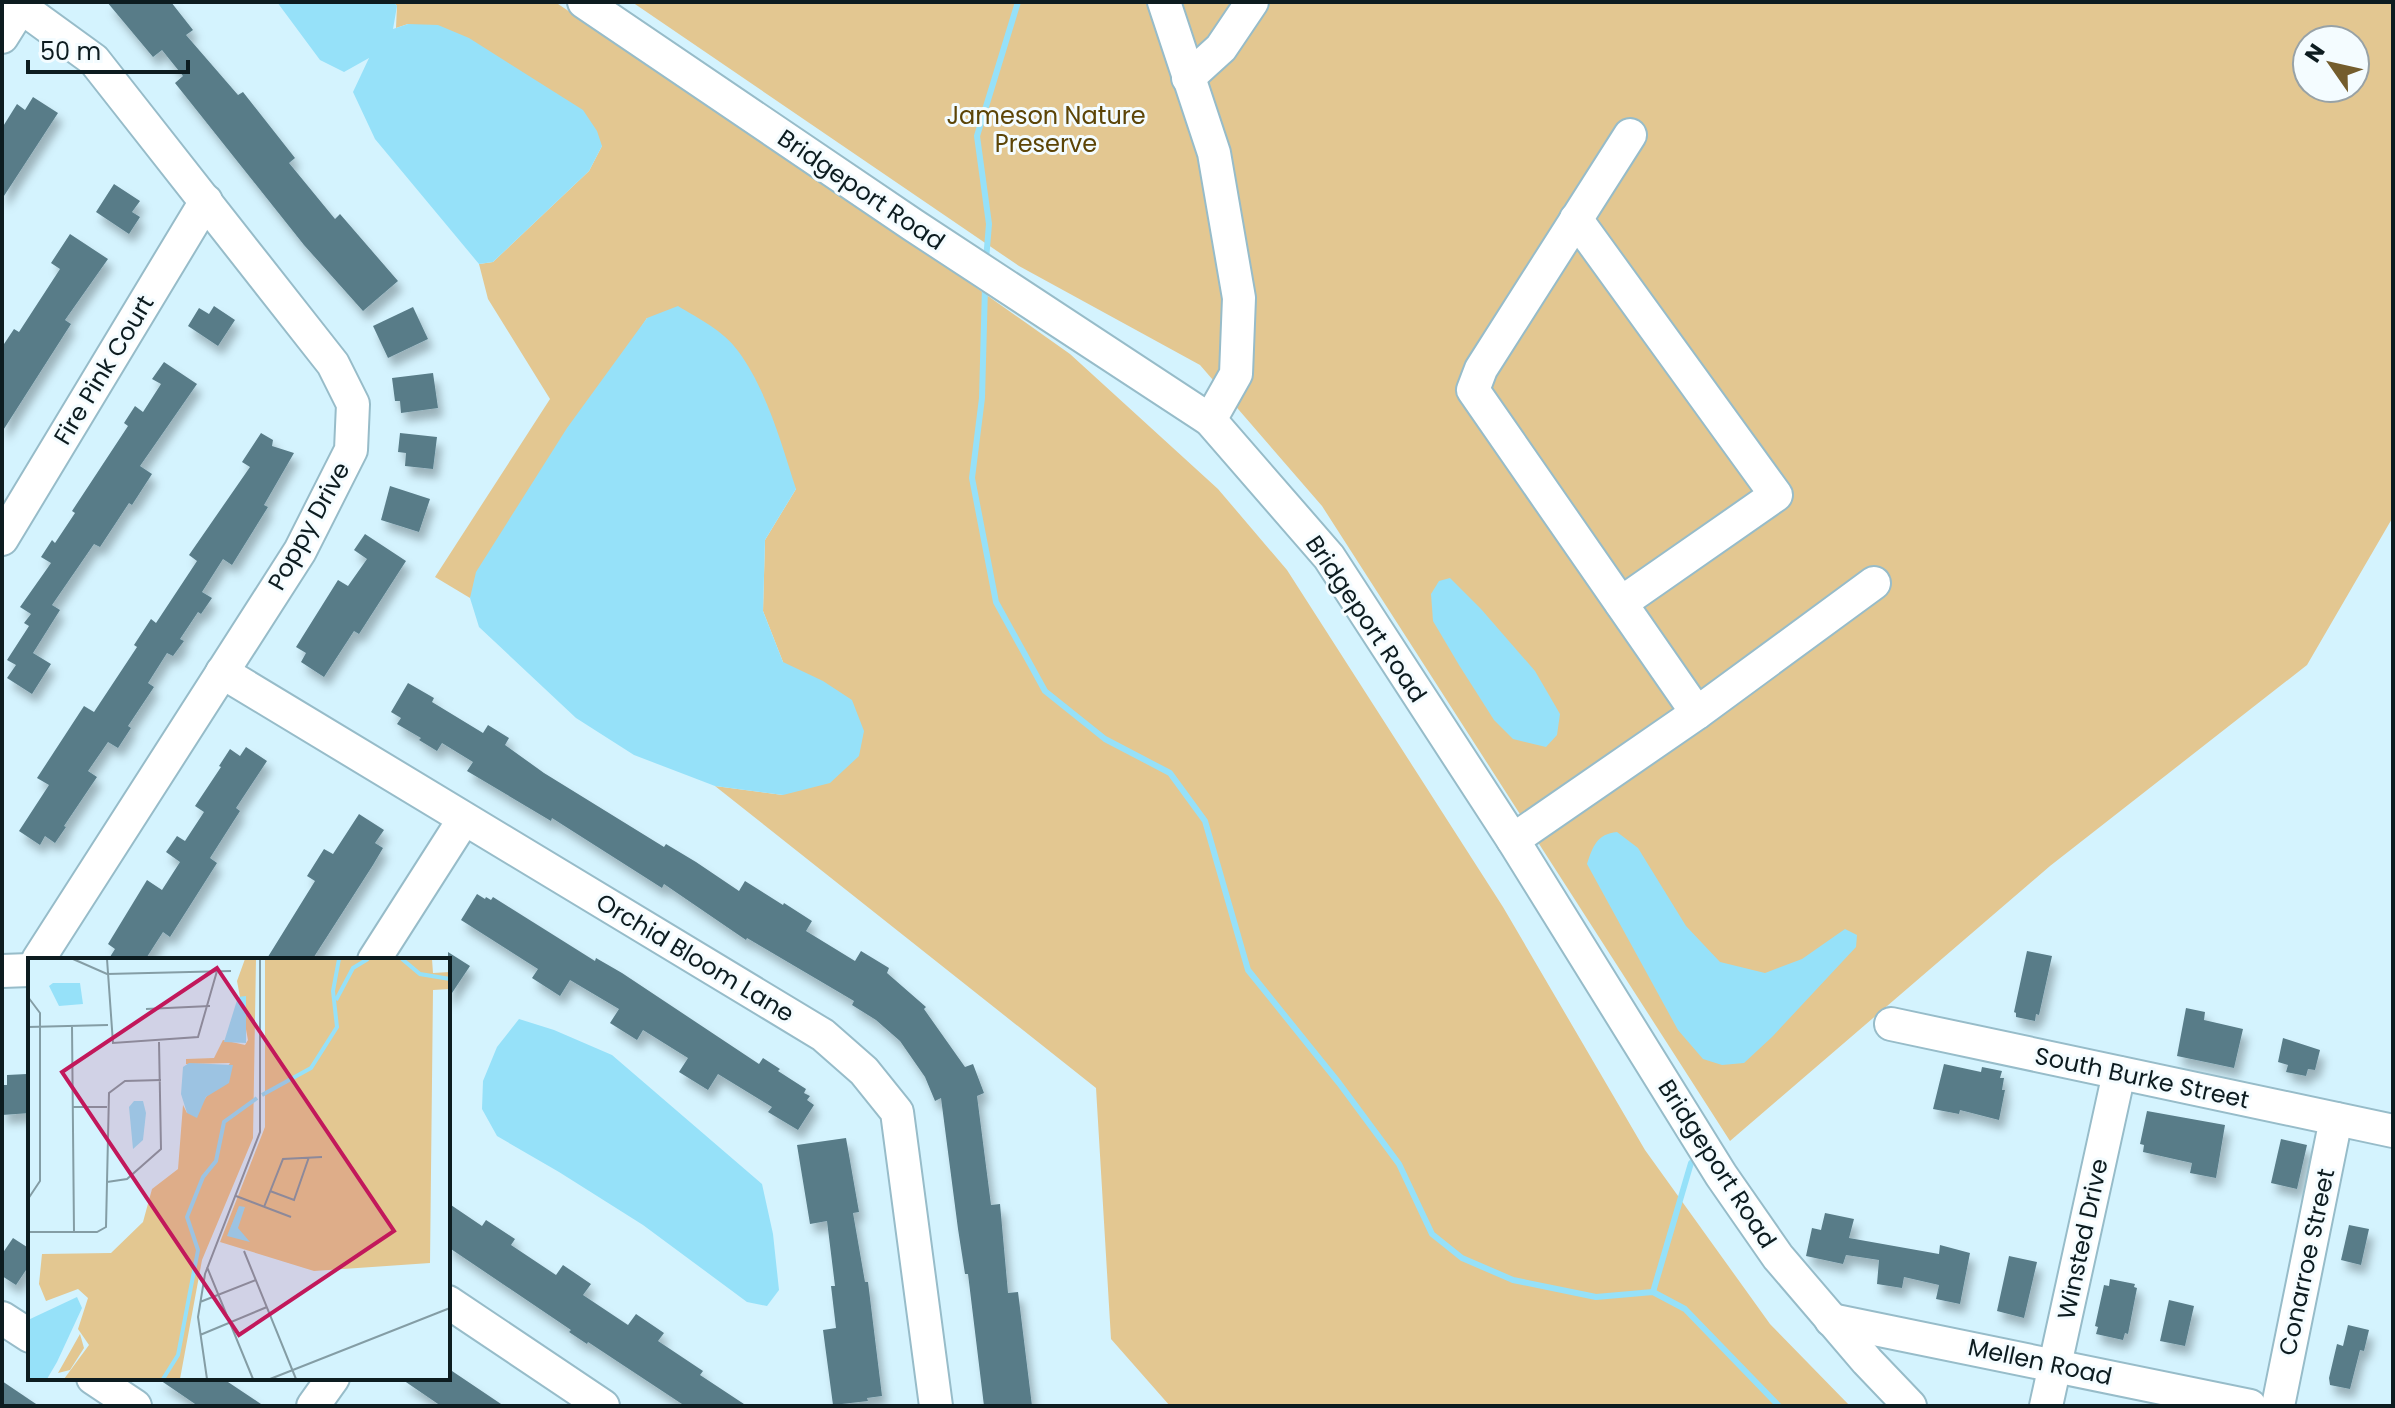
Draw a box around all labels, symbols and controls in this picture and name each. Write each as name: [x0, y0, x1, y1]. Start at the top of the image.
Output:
scale bar: [28, 24, 188, 74]
north arrow: [2291, 24, 2371, 104]
text: 50 m: [40, 35, 101, 68]
text: N: [2297, 38, 2332, 69]
park label: Jameson Nature Preserve: [946, 99, 1146, 160]
street label: Bridgeport Road: [771, 121, 951, 258]
street label: Fire Pink Court: [46, 289, 161, 451]
street label: Poppy Drive: [260, 456, 357, 596]
street label: Bridgeport Road: [1298, 529, 1435, 709]
street label: Orchid Bloom Lane: [590, 885, 800, 1030]
inset map: [28, 958, 450, 1380]
street label: South Burke Street: [2032, 1039, 2252, 1116]
street label: Bridgeport Road: [1650, 1073, 1784, 1254]
street label: Winsted Drive: [2049, 1155, 2116, 1322]
street label: Conarroe Street: [2271, 1165, 2342, 1358]
street label: Mellen Road: [1965, 1330, 2115, 1393]

